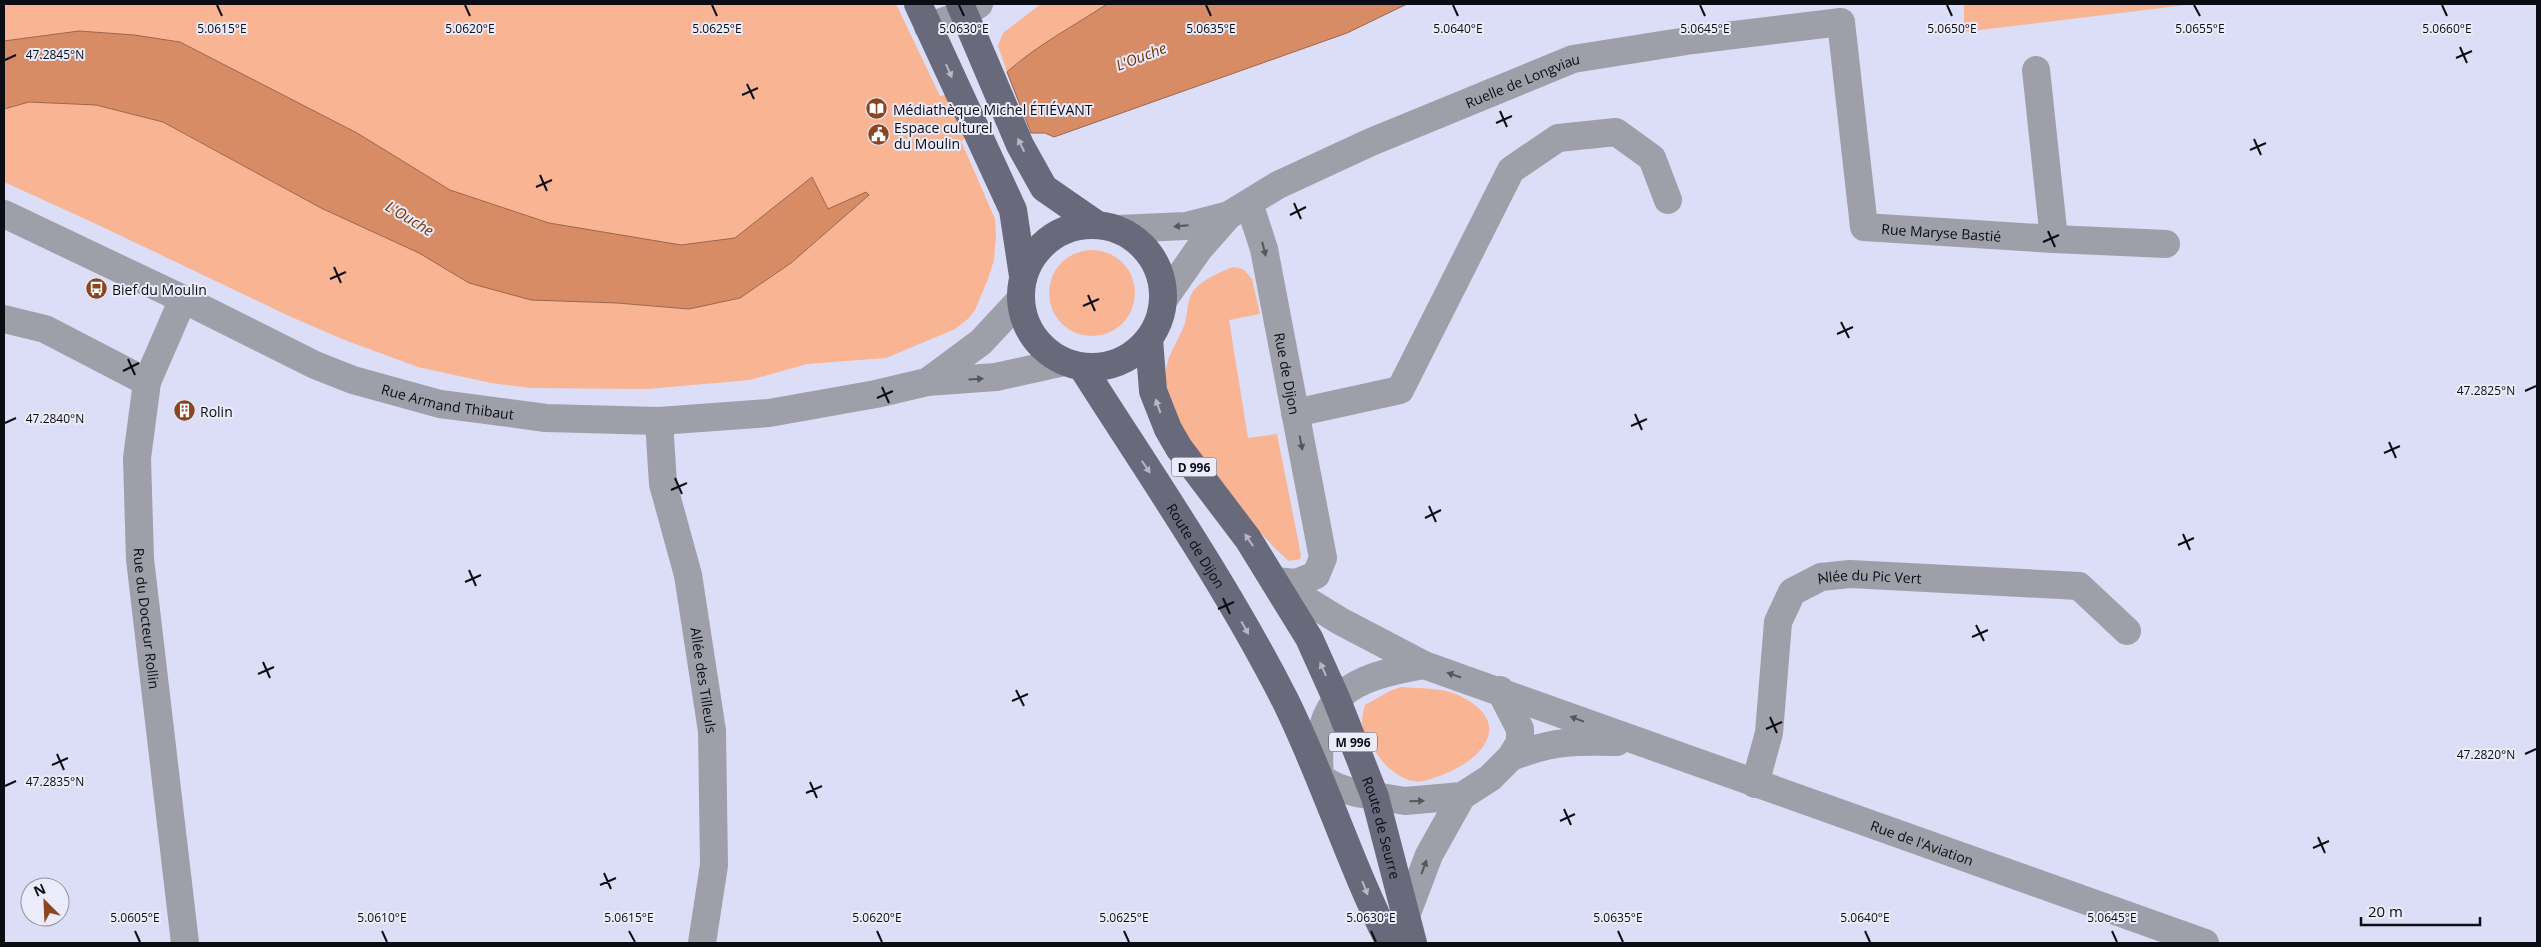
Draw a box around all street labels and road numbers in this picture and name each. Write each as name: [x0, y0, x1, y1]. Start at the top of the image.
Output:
street label: Ruelle de Longviau: [1462, 49, 1581, 112]
street label: Rue Maryse Bastié: [1881, 219, 2002, 245]
street label: Rue de Dijon: [1271, 331, 1305, 416]
street label: Rue Armand Thibaut: [379, 379, 515, 423]
road number: D 996: [1172, 458, 1216, 477]
street label: Route de Dijon: [1163, 500, 1230, 591]
street label: Rue du Docteur Rollin: [130, 548, 165, 690]
street label: Allée du Pic Vert: [1812, 564, 1922, 588]
street label: Allée des Tilleuls: [687, 626, 722, 735]
road number: M 996: [1329, 732, 1377, 752]
street label: Route de Seurre: [1358, 773, 1405, 881]
street label: Rue de l'Aviation: [1868, 815, 1976, 869]

